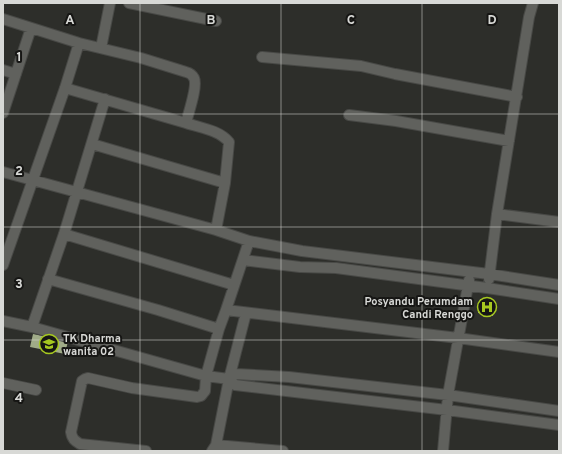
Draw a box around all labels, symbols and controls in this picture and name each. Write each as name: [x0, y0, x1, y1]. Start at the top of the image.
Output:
text: A: [65, 13, 75, 29]
text: B: [207, 13, 216, 29]
text: C: [347, 13, 355, 29]
text: D: [487, 13, 497, 29]
text: 1: [16, 50, 22, 66]
text: 2: [15, 164, 23, 180]
text: 3: [15, 277, 23, 293]
place label: Posyandu Perumdam Candi Renggo: [364, 295, 473, 322]
hospital icon: Posyandu Perumdam Candi Renggo: [476, 296, 498, 318]
place label: TK Dharma wanita 02: [63, 332, 121, 359]
school or university icon: TK Dharma wanita 02: [38, 333, 60, 355]
text: 4: [15, 391, 23, 407]

